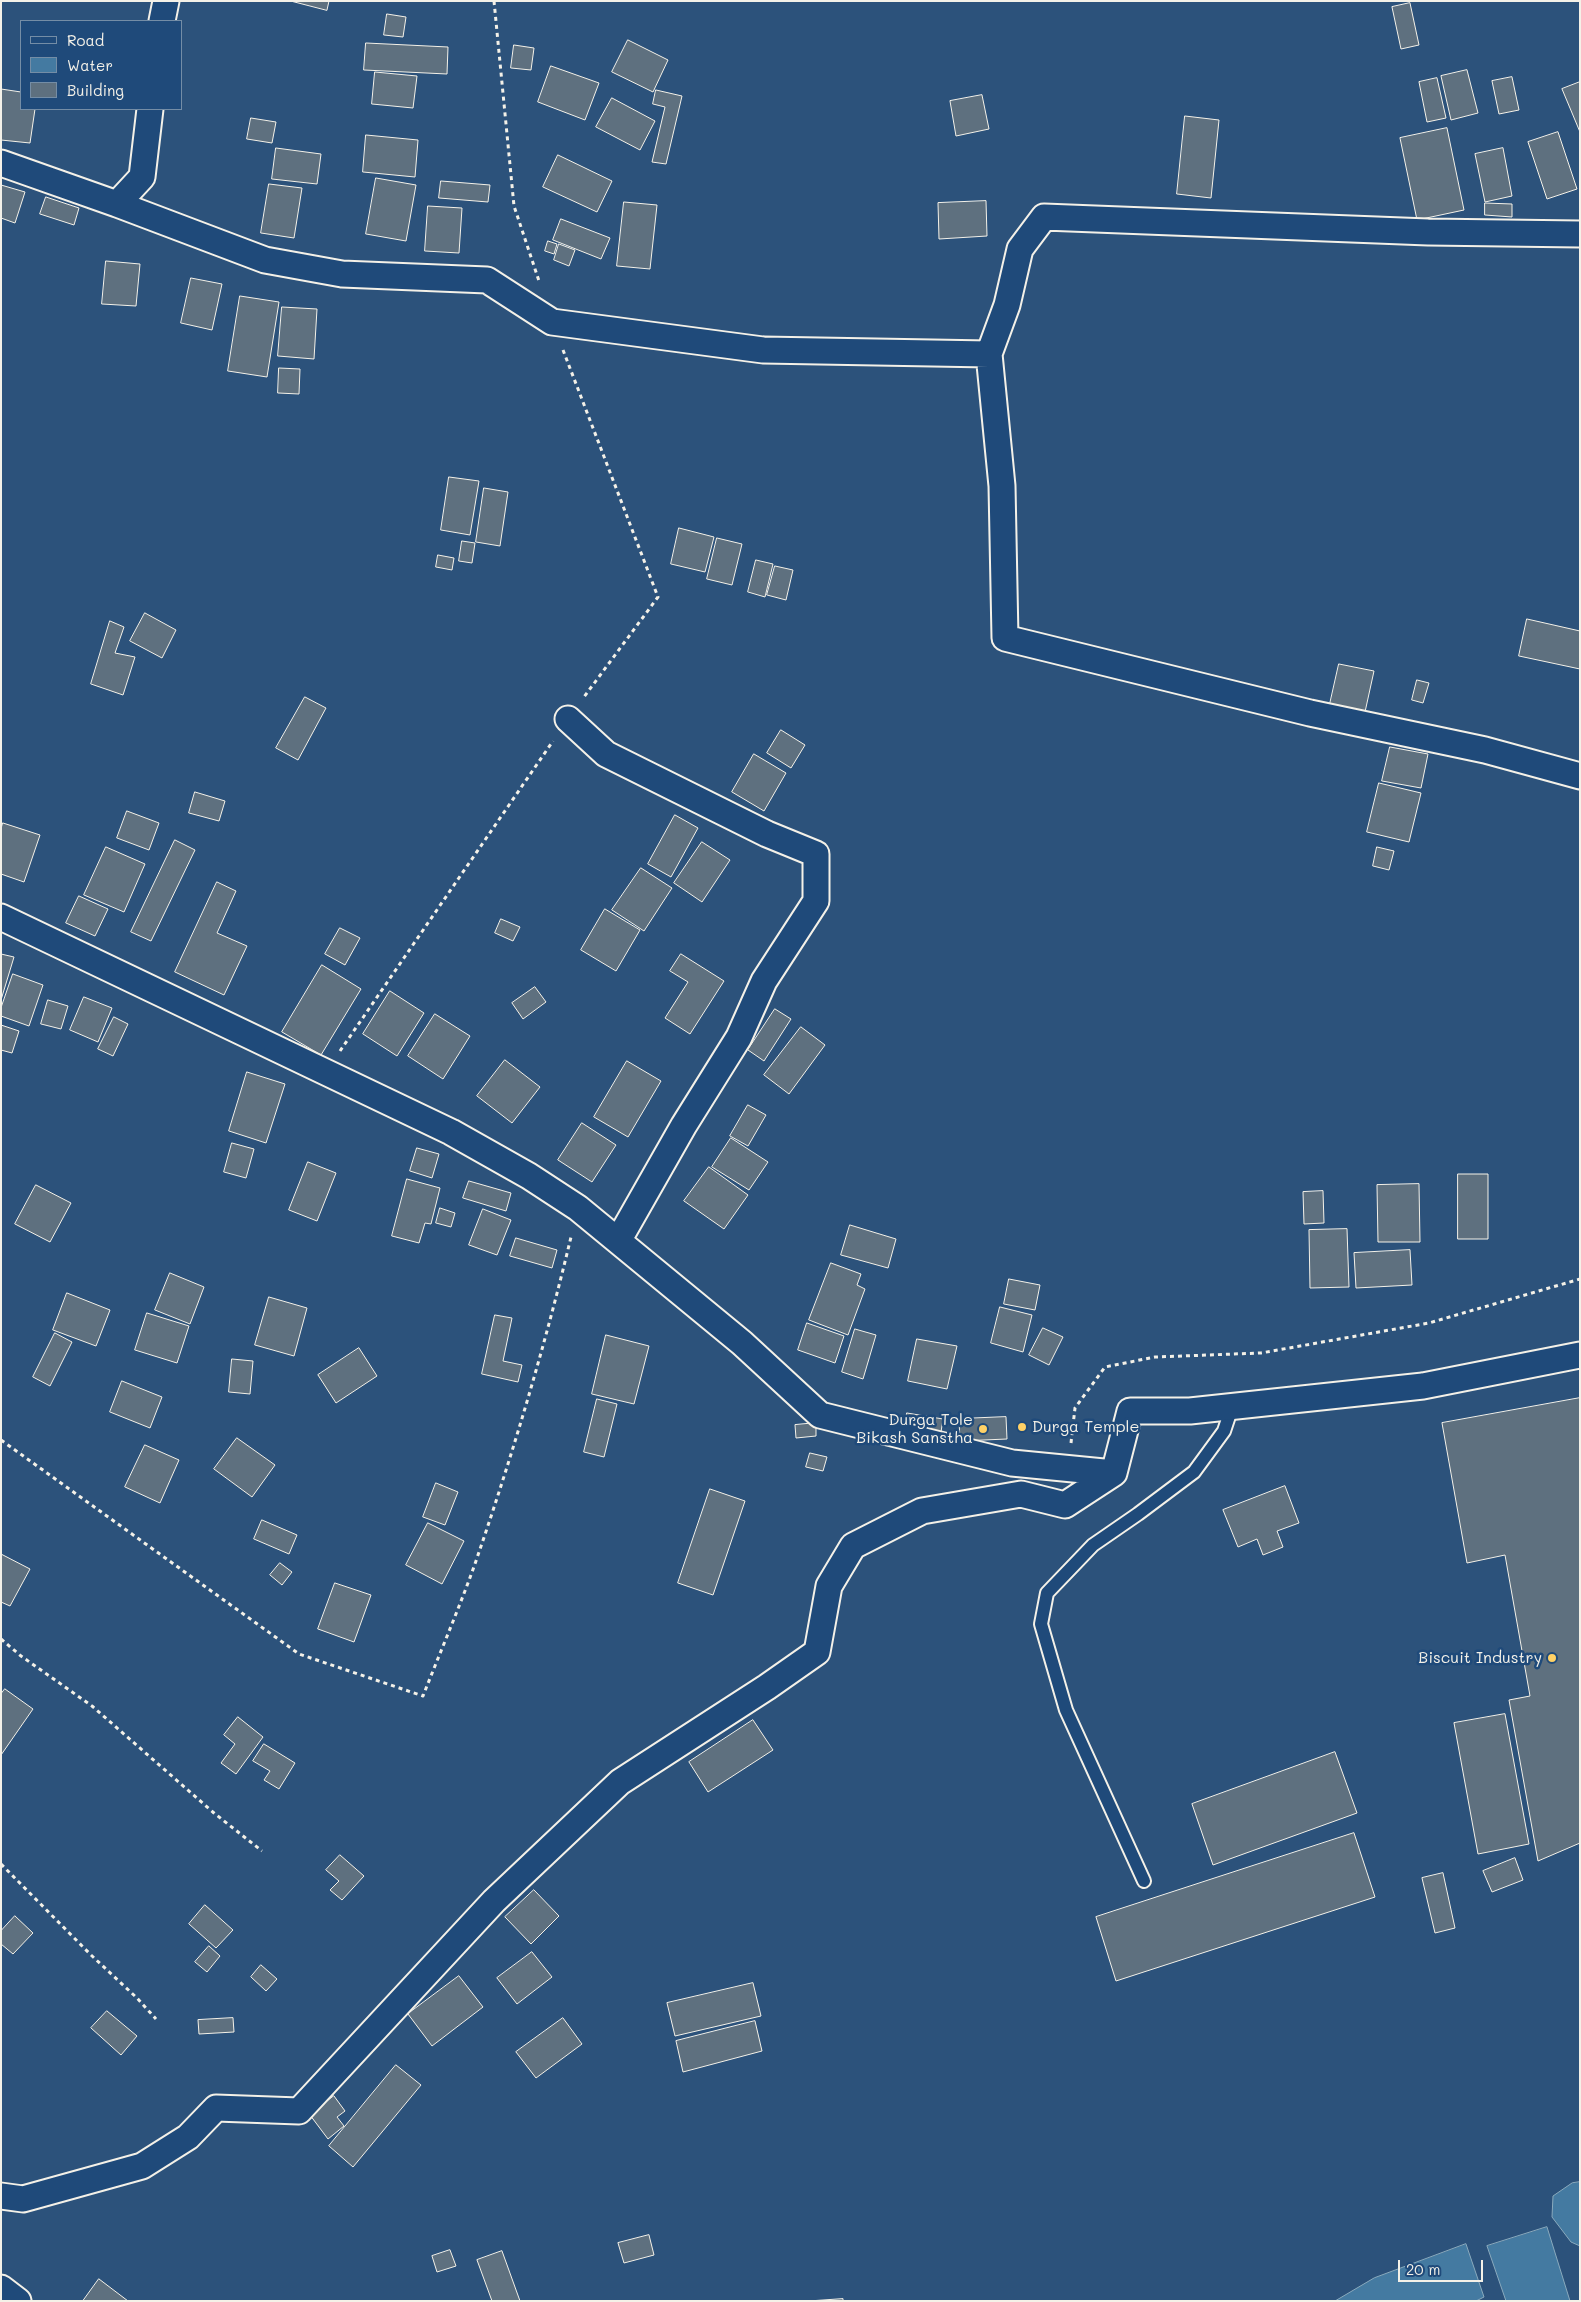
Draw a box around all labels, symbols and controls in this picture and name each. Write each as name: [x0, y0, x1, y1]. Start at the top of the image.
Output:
legend: [20, 20, 182, 110]
text: Road: [67, 30, 104, 50]
text: Water: [67, 55, 113, 75]
text: Building: [67, 80, 124, 100]
place label: Durga Tole Bikash Sanstha: [856, 1410, 973, 1448]
place label: Durga Temple: [1032, 1417, 1140, 1437]
marker: Durga Temple: [1016, 1421, 1028, 1433]
marker: Durga Tole Bikash Sanstha: [977, 1423, 989, 1435]
place label: Biscuit Industry: [1418, 1648, 1542, 1668]
marker: Biscuit Industry: [1546, 1652, 1558, 1664]
scale bar: [1401, 2250, 1486, 2282]
text: 20 m: [1406, 2259, 1440, 2279]

